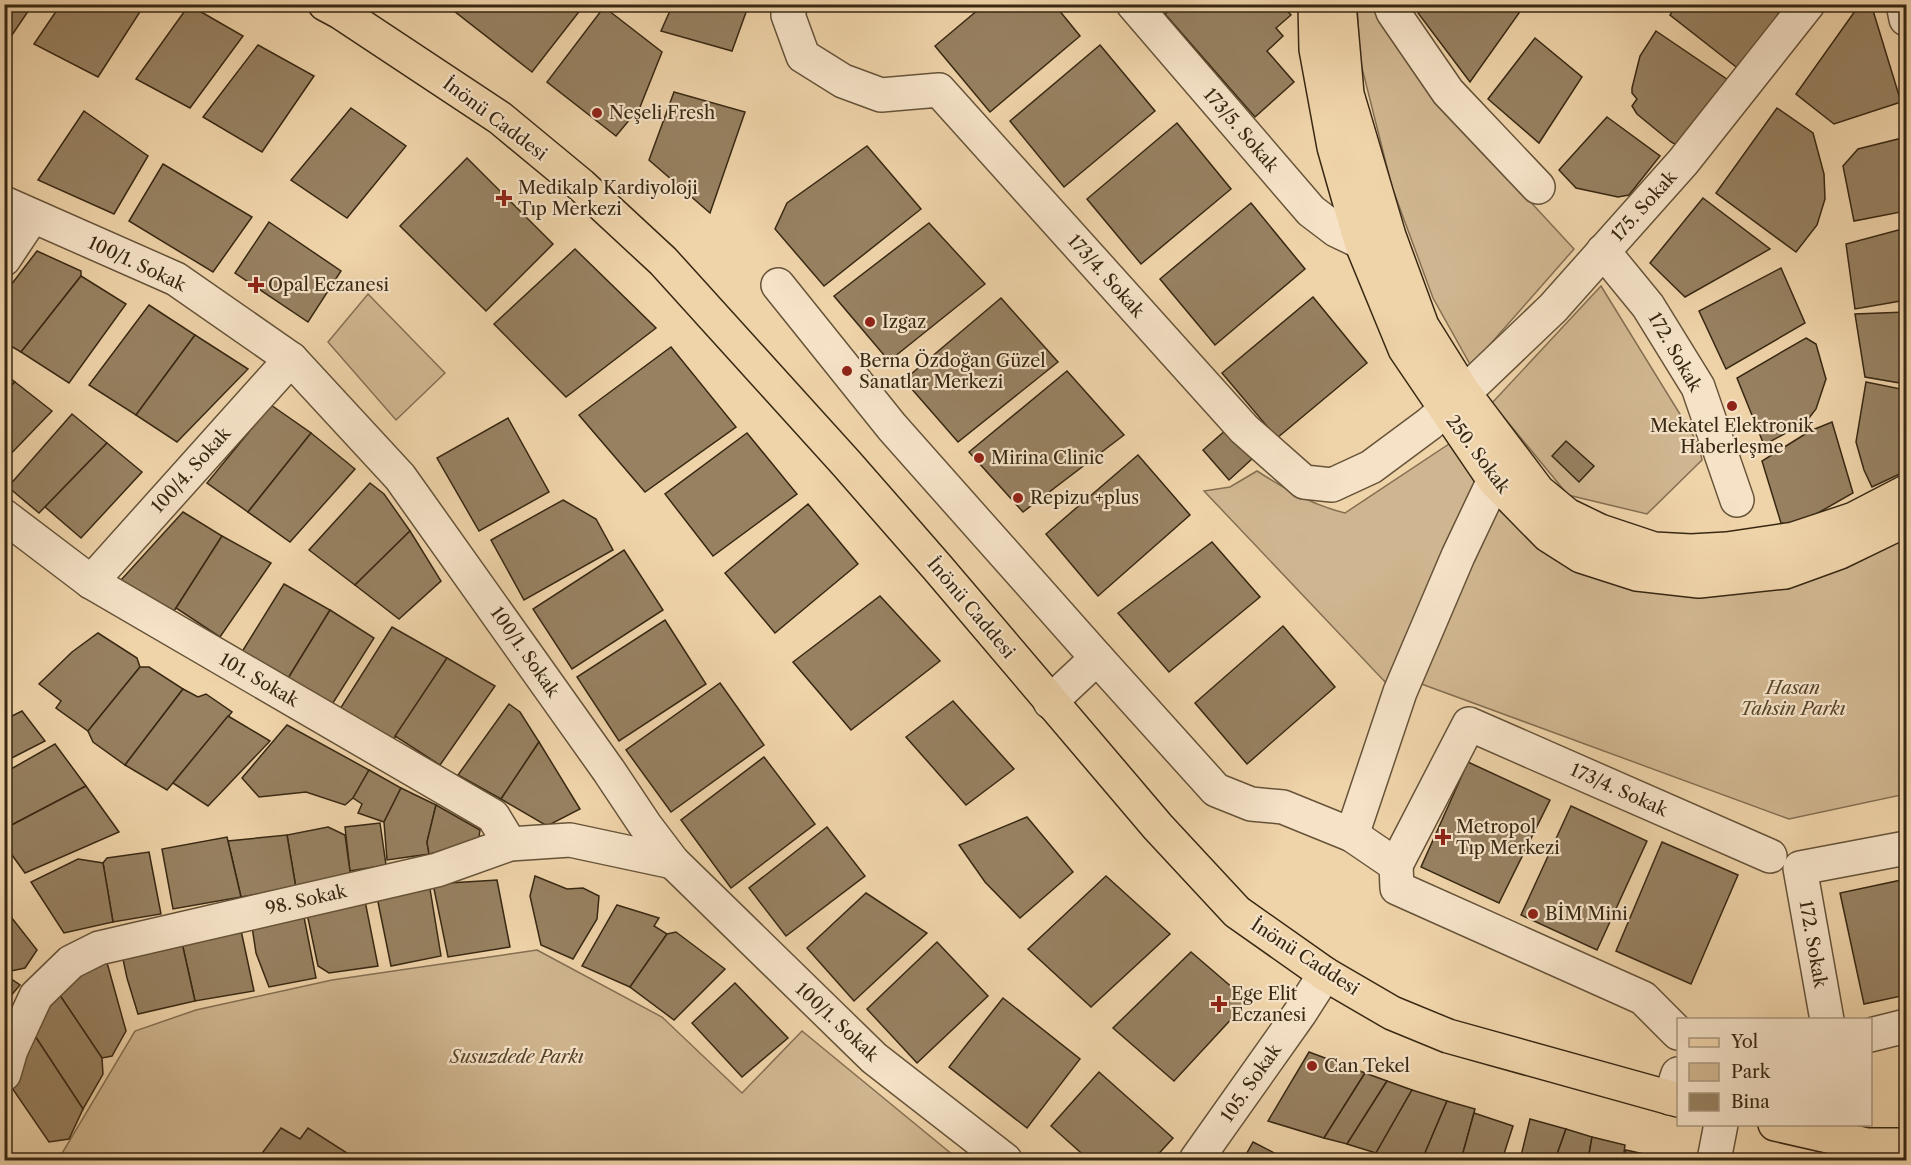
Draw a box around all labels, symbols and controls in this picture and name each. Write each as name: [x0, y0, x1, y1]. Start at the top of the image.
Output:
street label: İnönü Caddesi: [439, 72, 552, 166]
street label: 173/5. Sokak: [1199, 84, 1284, 177]
place label: Neşeli Fresh: [609, 102, 715, 124]
marker: Neşeli Fresh: [590, 106, 604, 120]
street label: 175. Sokak: [1607, 165, 1682, 246]
place label: Medikalp Kardiyoloji Tıp Merkezi: [518, 177, 698, 220]
marker: Medikalp Kardiyoloji Tıp Merkezi: [495, 189, 513, 207]
street label: 173/4. Sokak: [1063, 230, 1150, 323]
street label: 100/1. Sokak: [85, 232, 191, 297]
place label: Opal Eczanesi: [268, 274, 390, 296]
marker: Opal Eczanesi: [249, 278, 263, 292]
street label: 172. Sokak: [1643, 308, 1707, 397]
place label: Izgaz: [882, 311, 926, 333]
marker: Izgaz: [863, 315, 877, 329]
place label: Berna Özdoğan Güzel Sanatlar Merkezi: [859, 349, 1046, 393]
marker: Berna Özdoğan Güzel Sanatlar Merkezi: [840, 364, 854, 378]
marker: Mekatel Elektronik Haberleşme: [1725, 399, 1739, 413]
street label: 250. Sokak: [1441, 410, 1516, 499]
place label: Mekatel Elektronik Haberleşme: [1650, 415, 1816, 458]
street label: 100/4. Sokak: [147, 421, 236, 517]
place label: Mirina Clinic: [991, 447, 1104, 469]
marker: Mirina Clinic: [972, 451, 986, 465]
place label: Repizu +plus: [1030, 487, 1139, 509]
marker: Repizu +plus: [1011, 491, 1025, 505]
street label: İnönü Caddesi: [923, 553, 1021, 663]
street label: 100/1. Sokak: [486, 603, 565, 703]
street label: 101. Sokak: [215, 649, 304, 712]
park label: Hasan Tahsin Parkı: [1740, 677, 1846, 720]
street label: 173/4. Sokak: [1567, 759, 1672, 822]
place label: Metropol Tıp Merkezi: [1456, 816, 1560, 859]
marker: Metropol Tıp Merkezi: [1434, 828, 1452, 846]
street label: 98. Sokak: [263, 880, 350, 920]
street label: 172. Sokak: [1795, 899, 1832, 991]
place label: BİM Mini: [1545, 902, 1628, 925]
marker: BİM Mini: [1526, 907, 1540, 921]
street label: İnönü Caddesi: [1247, 913, 1364, 1000]
street label: 100/1. Sokak: [791, 978, 884, 1067]
place label: Ege Elit Eczanesi: [1231, 983, 1307, 1026]
marker: Ege Elit Eczanesi: [1212, 997, 1226, 1011]
legend: [1677, 1018, 1872, 1126]
text: Yol: [1730, 1031, 1758, 1053]
street label: 105. Sokak: [1216, 1039, 1287, 1126]
park label: Susuzdede Parkı: [449, 1046, 584, 1068]
place label: Can Tekel: [1324, 1055, 1410, 1077]
marker: Can Tekel: [1305, 1059, 1319, 1073]
text: Park: [1731, 1061, 1772, 1083]
text: Bina: [1731, 1091, 1770, 1113]

